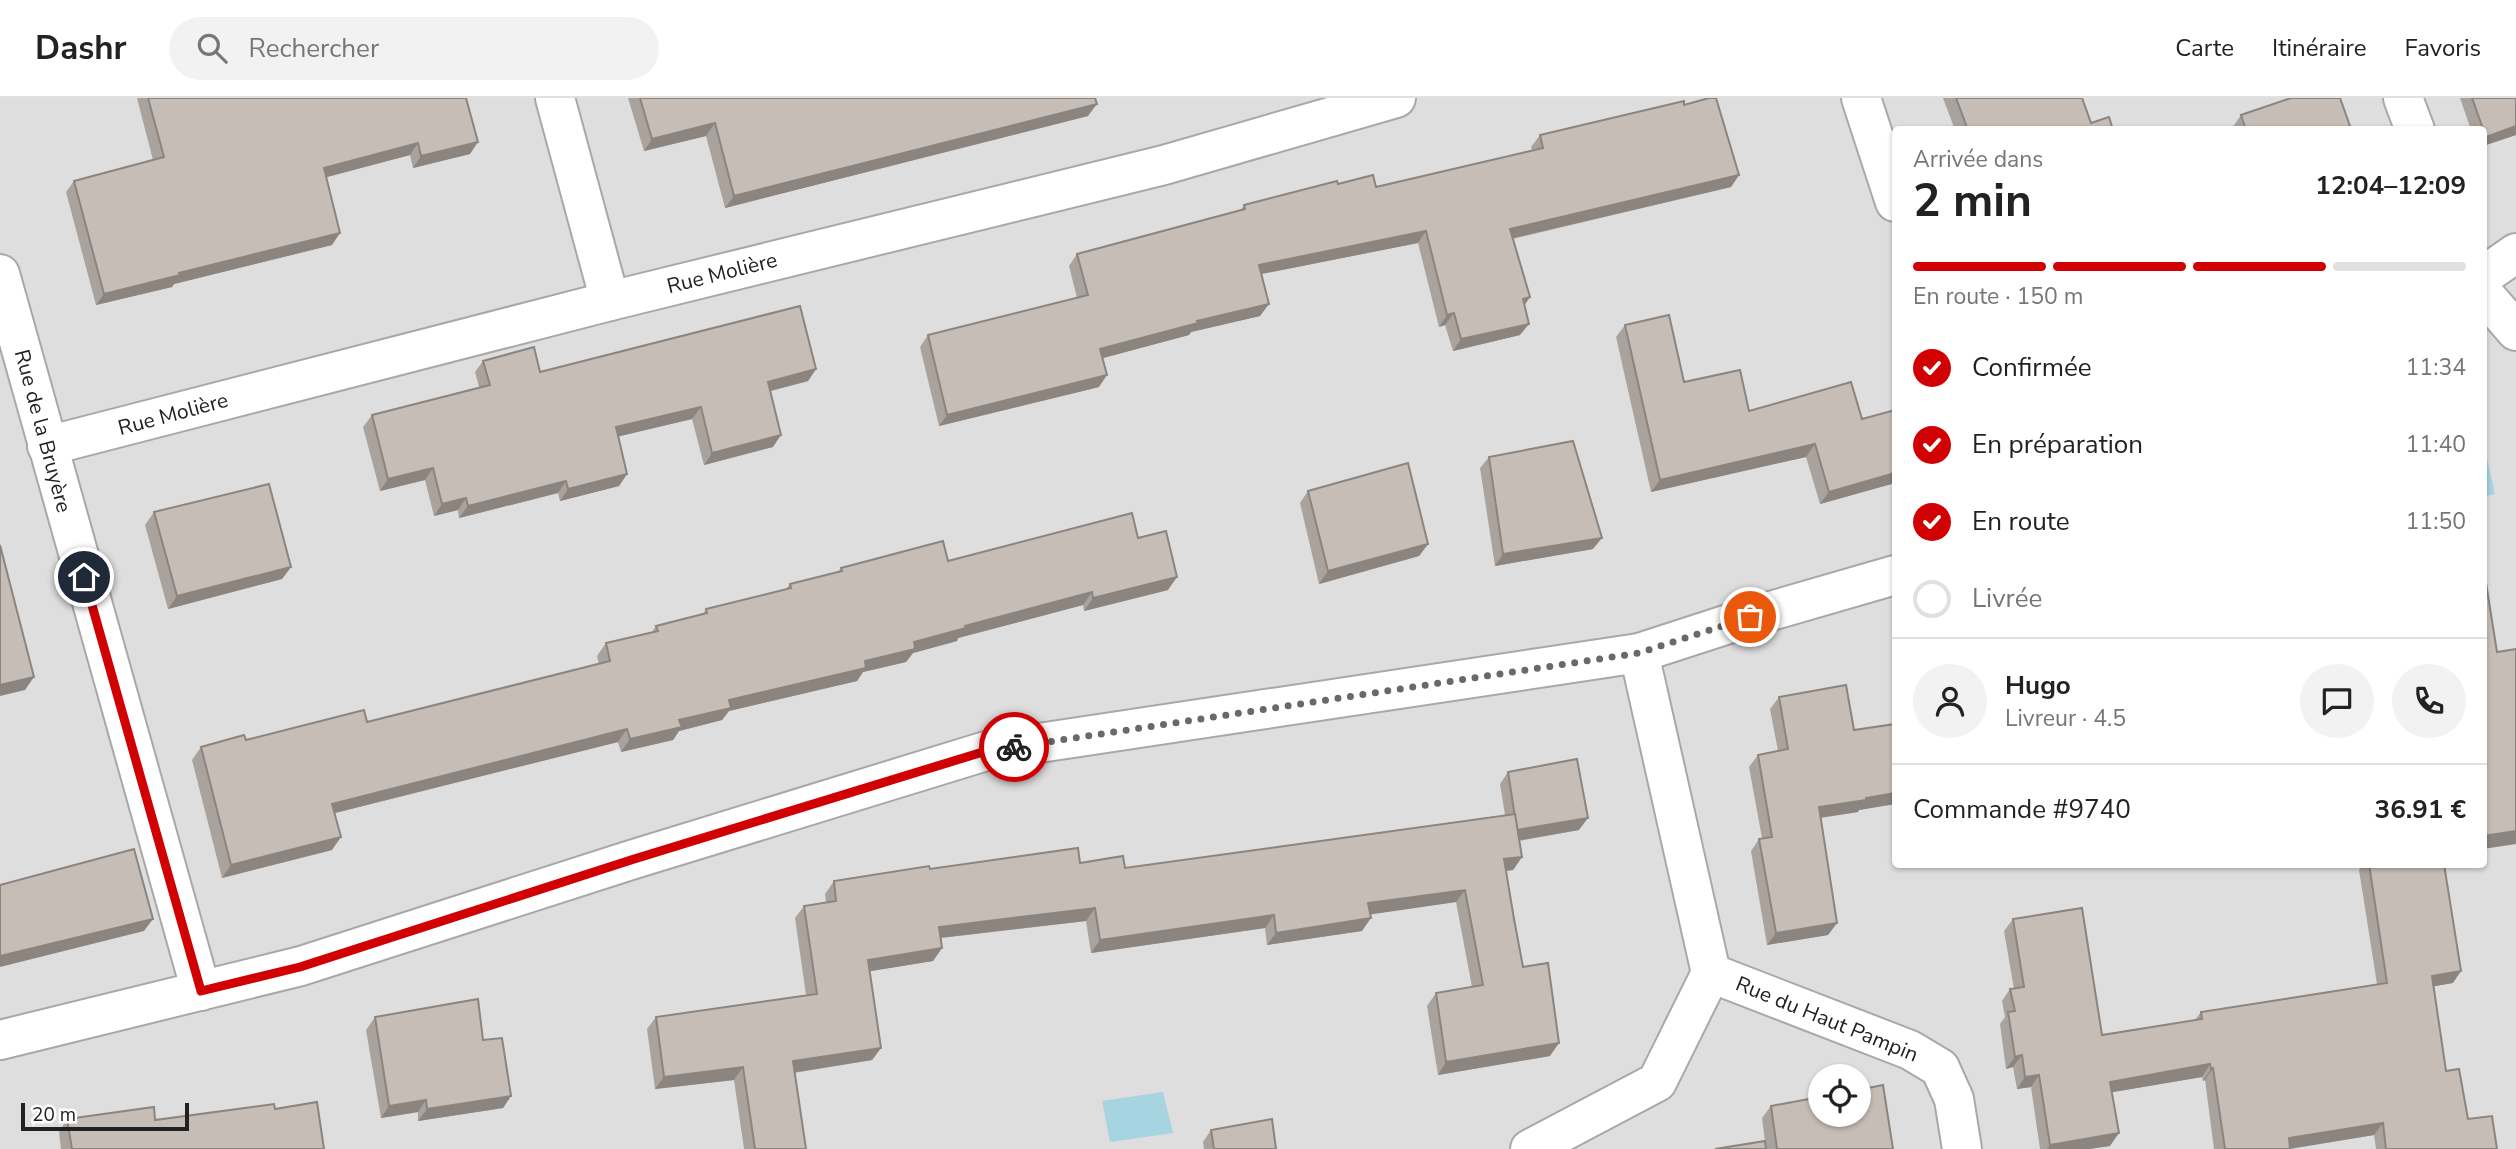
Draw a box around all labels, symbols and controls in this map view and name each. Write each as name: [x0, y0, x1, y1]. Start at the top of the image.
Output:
search box: [169, 17, 659, 80]
text: Dashr: [35, 26, 127, 71]
icon: search: [193, 29, 231, 67]
text: Rechercher: [249, 31, 379, 66]
text: Carte: [2175, 32, 2234, 64]
text: Itinéraire: [2272, 32, 2366, 64]
text: Favoris: [2404, 32, 2481, 64]
text: Arrivée dans: [1913, 144, 2043, 175]
text: 12:04–12:09: [2315, 168, 2466, 203]
text: 2 min: [1913, 169, 2032, 232]
street label: Rue Molière: [664, 246, 780, 300]
text: En route · 150 m: [1913, 281, 2083, 312]
street label: Rue de la Bruyère: [8, 346, 78, 516]
icon: check: [1913, 349, 1951, 387]
text: Confirmée: [1972, 350, 2092, 385]
text: 11:34: [2406, 352, 2466, 383]
street label: Rue Molière: [115, 386, 231, 442]
icon: check: [1913, 426, 1951, 464]
text: En préparation: [1972, 427, 2143, 462]
text: 11:40: [2406, 429, 2466, 460]
icon: check: [1913, 503, 1951, 541]
text: En route: [1972, 504, 2070, 539]
text: 11:50: [2406, 506, 2466, 537]
pin: [54, 547, 114, 607]
icon: home: [65, 558, 103, 596]
text: Livrée: [1972, 581, 2042, 616]
pin: [1720, 587, 1780, 647]
icon: bag: [1731, 598, 1769, 636]
button: person: [1913, 664, 1987, 738]
button: chat: [2300, 664, 2374, 738]
button: phone: [2392, 664, 2466, 738]
text: Hugo: [2005, 668, 2071, 703]
text: Livreur · 4.5: [2005, 703, 2126, 734]
courier: [979, 712, 1049, 782]
icon: bike: [995, 728, 1033, 766]
text: Commande #9740: [1913, 792, 2131, 827]
text: 36.91 €: [2375, 792, 2466, 827]
street label: Rue du Haut Pampin: [1732, 970, 1922, 1068]
map controls: [1808, 1064, 1871, 1127]
button: locate: [1808, 1064, 1871, 1127]
scale bar: [21, 1100, 189, 1132]
text: 20 m: [32, 1102, 76, 1128]

